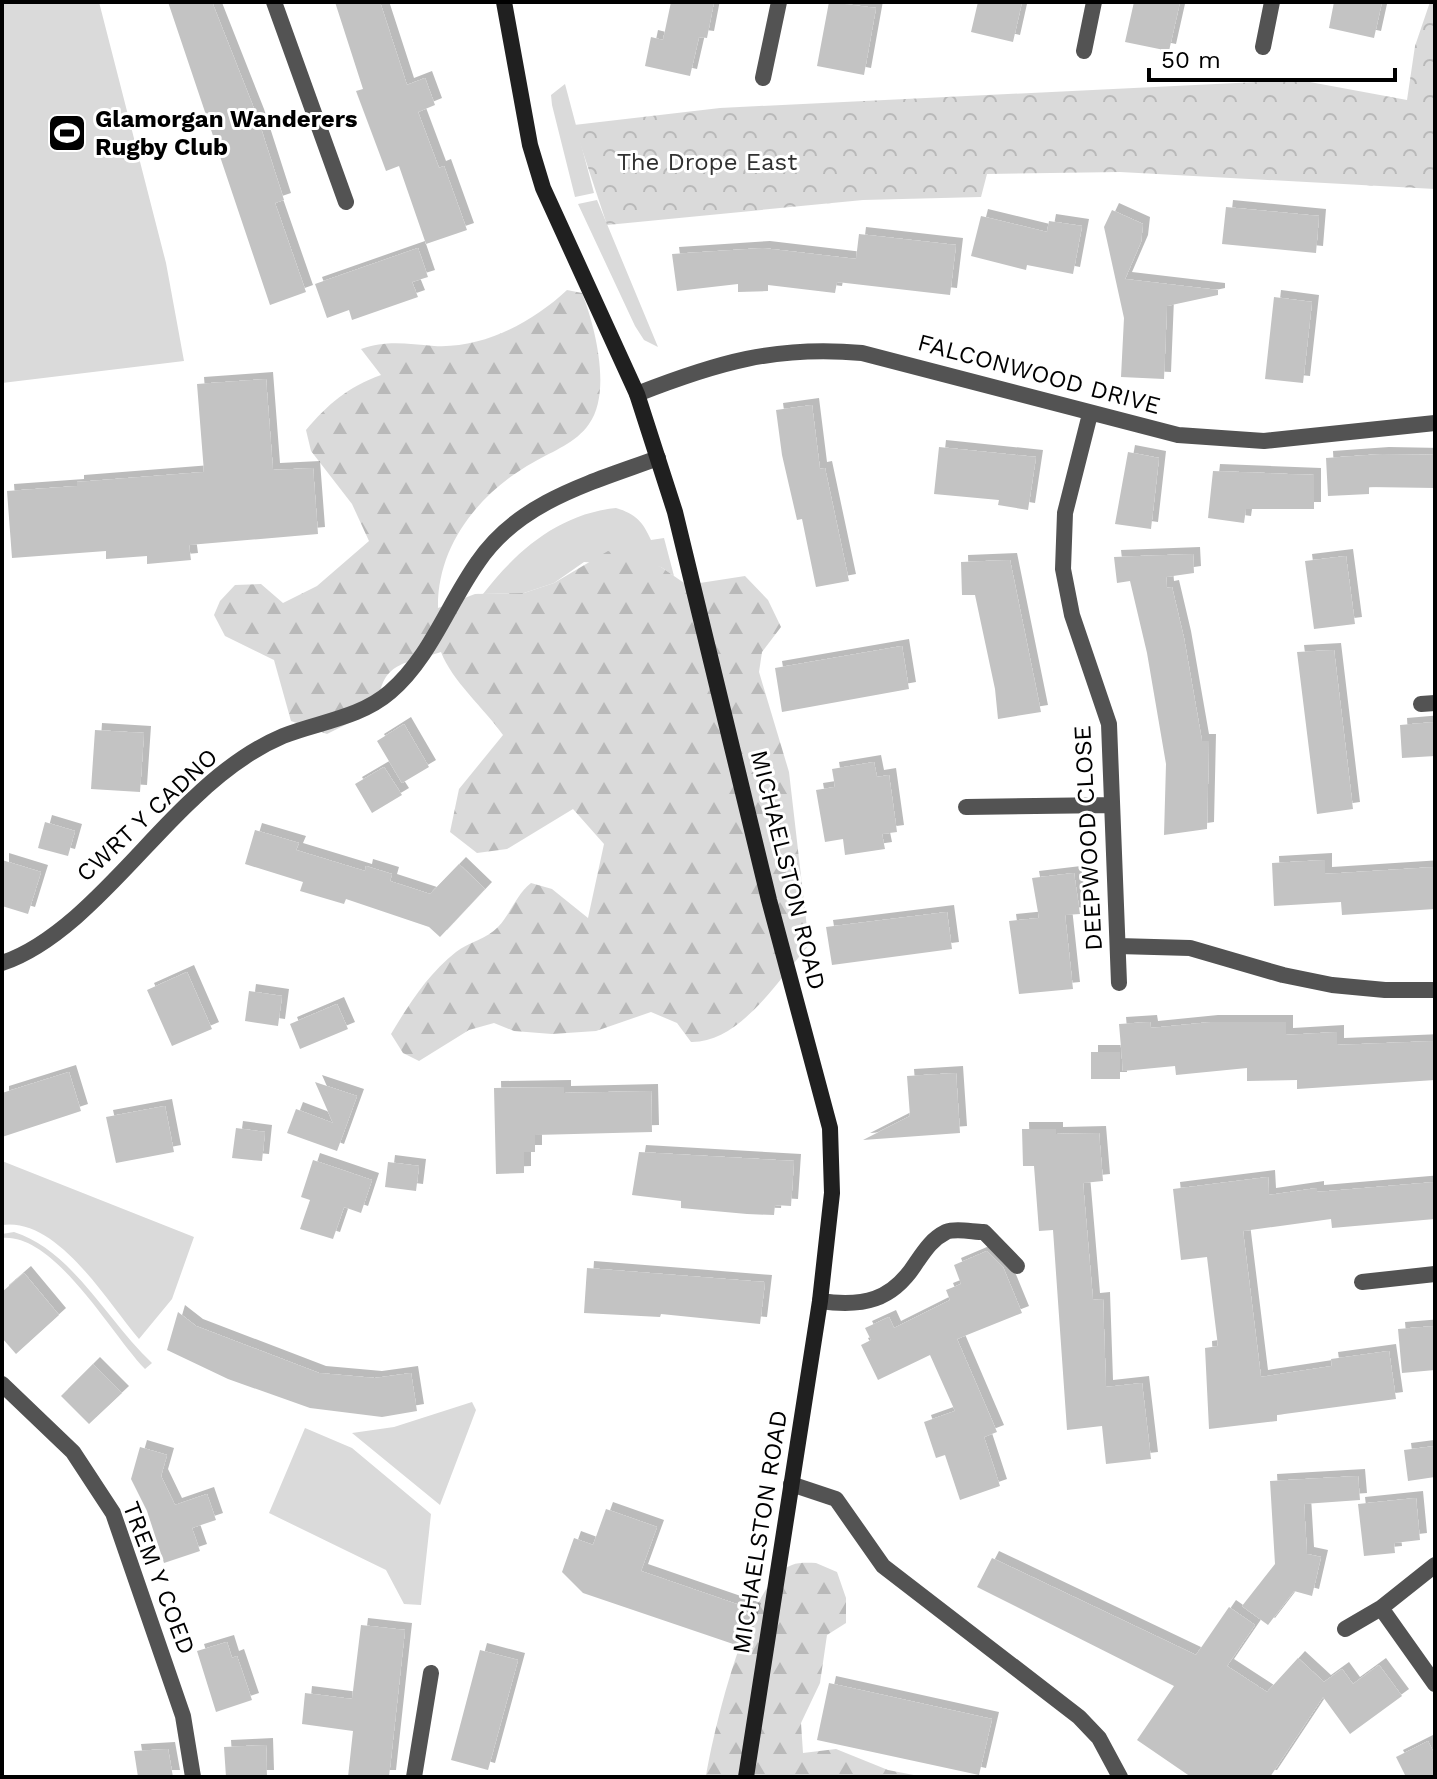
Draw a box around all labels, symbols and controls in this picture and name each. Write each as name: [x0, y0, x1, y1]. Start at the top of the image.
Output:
scale bar: [1149, 32, 1395, 82]
text: 50 m: [1161, 46, 1221, 74]
place label: Glamorgan Wanderers Rugby Club: [95, 105, 358, 161]
sports icon: Glamorgan Wanderers Rugby Club: [46, 112, 88, 154]
park label: The Drope East: [617, 148, 797, 176]
street label: FALCONWOOD DRIVE: [915, 328, 1163, 420]
street label: DEEPWOOD CLOSE: [1068, 725, 1108, 951]
street label: CWRT Y CADNO: [71, 743, 223, 887]
street label: MICHAELSTON ROAD: [745, 747, 831, 993]
street label: MICHAELSTON ROAD: [727, 1408, 793, 1656]
street label: TREM Y COED: [117, 1498, 201, 1658]

